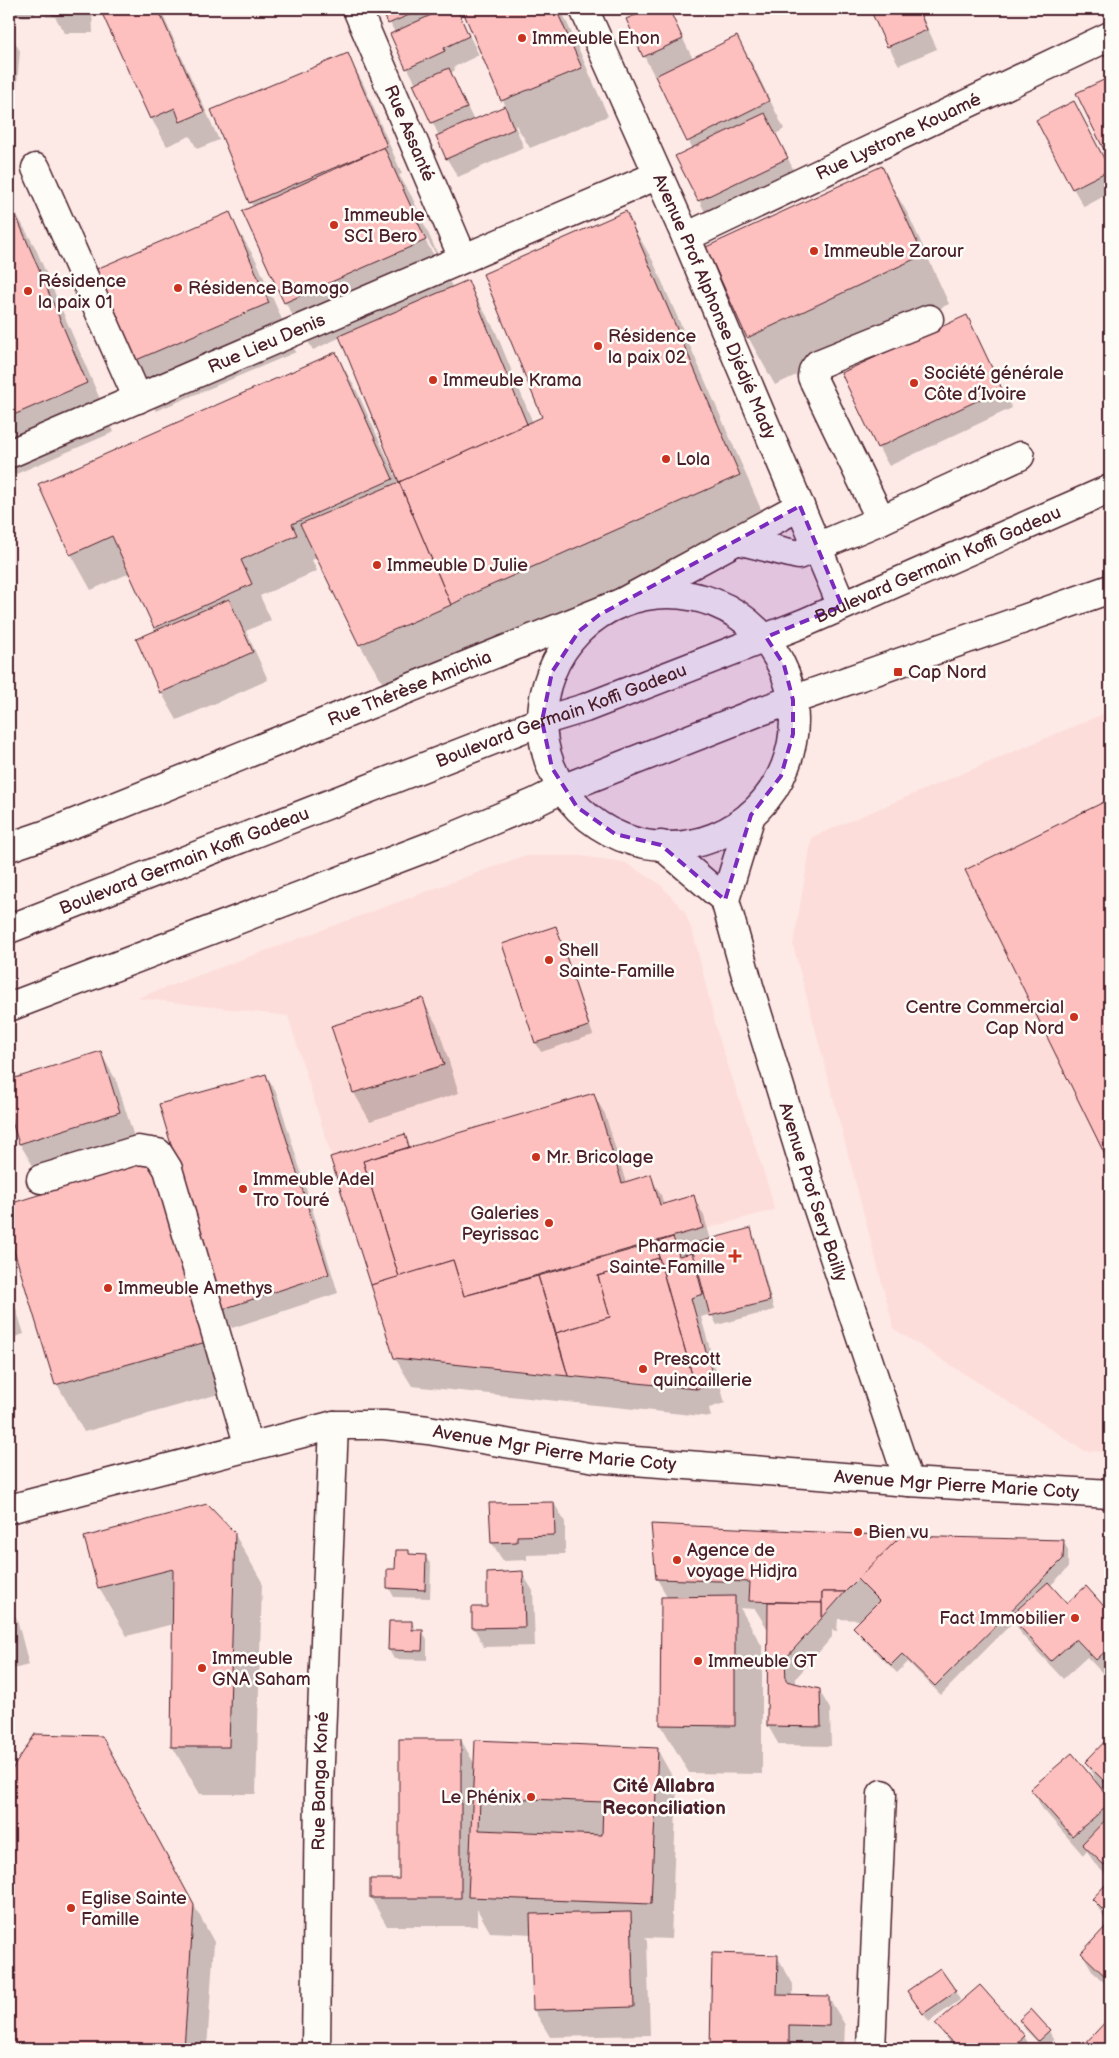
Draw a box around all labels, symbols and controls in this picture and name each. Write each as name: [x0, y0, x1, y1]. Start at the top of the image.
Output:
place label: Immeuble Ehon: [532, 28, 660, 49]
marker: Immeuble Ehon: [516, 32, 528, 44]
street label: Rue Assanté: [380, 82, 440, 185]
street label: Rue Lystrone Kouamé: [813, 88, 984, 184]
street label: Avenue Prof Alphonse Djédjé Mady: [649, 171, 781, 443]
place label: Immeuble SCI Bero: [344, 205, 425, 247]
marker: Immeuble SCI Bero: [328, 219, 340, 231]
place label: Immeuble Zarour: [824, 241, 964, 262]
marker: Immeuble Zarour: [808, 245, 820, 257]
place label: Résidence la paix 01: [38, 271, 126, 313]
place label: Résidence Bamogo: [188, 278, 349, 299]
marker: Résidence Bamogo: [172, 282, 184, 294]
marker: Résidence la paix 01: [22, 285, 34, 297]
street label: Rue Lieu Denis: [205, 309, 328, 378]
place label: Résidence la paix 02: [608, 326, 696, 368]
marker: Résidence la paix 02: [592, 340, 604, 352]
place label: Société générale Côte d’Ivoire: [924, 363, 1064, 405]
place label: Immeuble Krama: [443, 370, 582, 391]
marker: Immeuble Krama: [427, 374, 439, 386]
marker: Société générale Côte d’Ivoire: [908, 377, 920, 389]
place label: Lola: [676, 449, 710, 470]
marker: Lola: [660, 453, 672, 465]
street label: Boulevard Germain Koffi Gadeau: [812, 501, 1064, 627]
place label: Immeuble D Julie: [387, 555, 528, 576]
marker: Immeuble D Julie: [371, 559, 383, 571]
street label: Rue Thérèse Amichia: [325, 646, 494, 731]
street label: Boulevard Germain Koffi Gadeau: [433, 659, 690, 772]
place label: Cap Nord: [908, 662, 987, 683]
marker: Cap Nord: [892, 666, 904, 678]
street label: Boulevard Germain Koffi Gadeau: [56, 802, 312, 919]
place label: Shell Sainte-Famille: [559, 940, 675, 982]
marker: Shell Sainte-Famille: [543, 954, 555, 966]
place label: Centre Commercial Cap Nord: [906, 997, 1064, 1039]
marker: Centre Commercial Cap Nord: [1068, 1011, 1080, 1023]
street label: Avenue Prof Sery Bailly: [775, 1100, 852, 1285]
place label: Mr. Bricolage: [546, 1147, 654, 1168]
marker: Mr. Bricolage: [530, 1151, 542, 1163]
place label: Immeuble Adel Tro Touré: [253, 1169, 374, 1211]
marker: Immeuble Adel Tro Touré: [237, 1183, 249, 1195]
place label: Galeries Peyrissac: [461, 1203, 539, 1245]
marker: Galeries Peyrissac: [543, 1217, 555, 1229]
place label: Pharmacie Sainte-Famille: [609, 1236, 725, 1278]
marker: Pharmacie Sainte-Famille: [729, 1250, 741, 1262]
place label: Immeuble Amethys: [118, 1278, 273, 1299]
marker: Immeuble Amethys: [102, 1282, 114, 1294]
place label: Prescott quincaillerie: [653, 1349, 752, 1391]
marker: Prescott quincaillerie: [637, 1363, 649, 1375]
street label: Avenue Mgr Pierre Marie Coty: [431, 1421, 678, 1475]
street label: Avenue Mgr Pierre Marie Coty: [833, 1466, 1081, 1503]
place label: Bien vu: [868, 1522, 929, 1543]
marker: Bien vu: [852, 1526, 864, 1538]
place label: Agence de voyage Hidjra: [686, 1540, 798, 1582]
marker: Agence de voyage Hidjra: [671, 1554, 683, 1566]
place label: Fact Immobilier: [939, 1608, 1065, 1629]
marker: Fact Immobilier: [1069, 1612, 1081, 1624]
place label: Immeuble GNA Saham: [212, 1648, 311, 1690]
place label: Immeuble GT: [708, 1651, 817, 1672]
marker: Immeuble GT: [692, 1655, 704, 1667]
marker: Immeuble GNA Saham: [196, 1662, 208, 1674]
street label: Rue Banga Koné: [308, 1711, 333, 1851]
district label: Cité Allabra Reconciliation: [602, 1775, 726, 1820]
place label: Le Phénix: [441, 1787, 522, 1808]
marker: Le Phénix: [525, 1791, 537, 1803]
place label: Eglise Sainte Famille: [81, 1888, 187, 1930]
marker: Eglise Sainte Famille: [65, 1902, 77, 1914]

